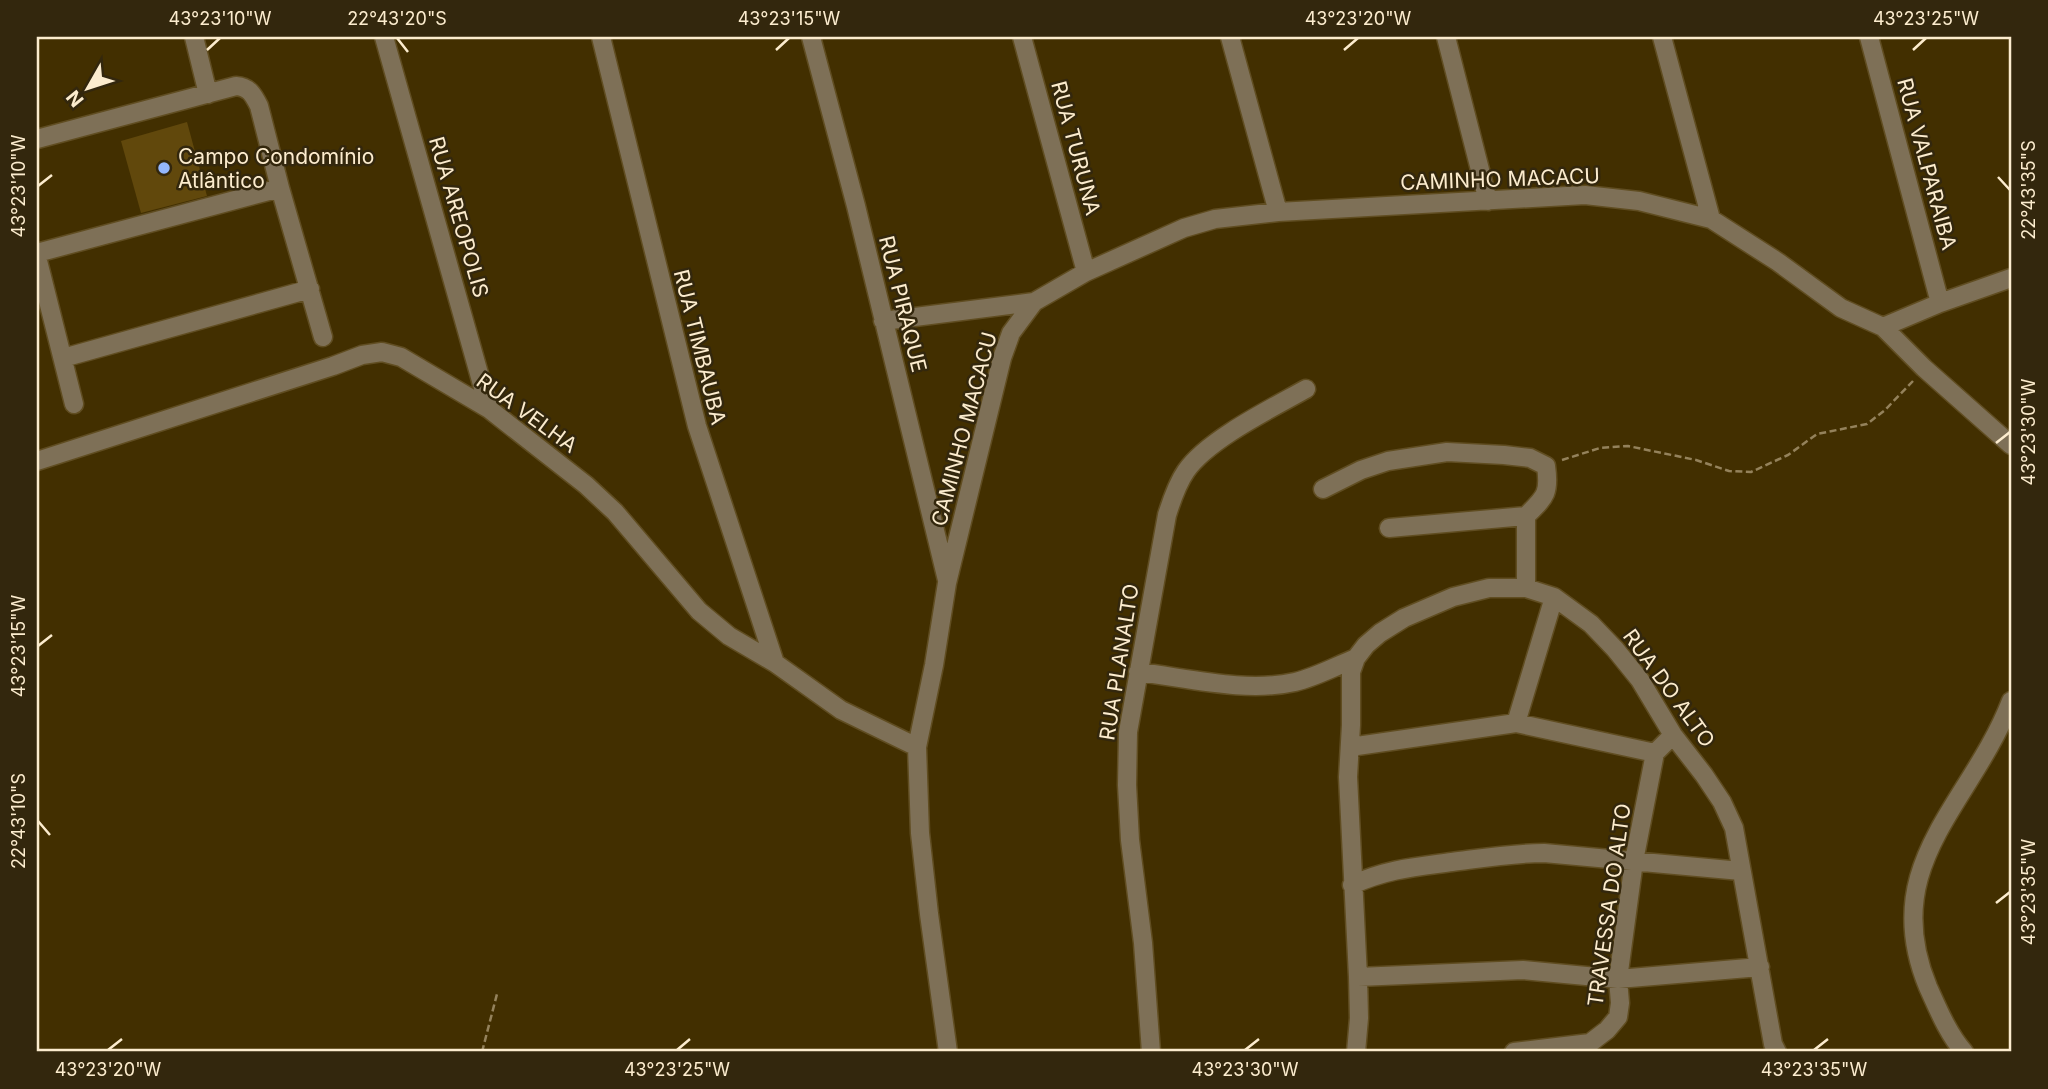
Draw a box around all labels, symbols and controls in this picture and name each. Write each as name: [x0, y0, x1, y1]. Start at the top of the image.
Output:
text: 43°23'10"W: [169, 8, 272, 29]
text: 22°43'20"S: [347, 8, 447, 29]
text: 43°23'15"W: [738, 8, 841, 29]
text: 43°23'20"W: [1305, 8, 1412, 29]
text: 43°23'25"W: [1873, 8, 1979, 29]
north arrow: [52, 52, 122, 122]
street label: RUA VALPARAIBA: [1892, 75, 1962, 253]
street label: RUA TURUNA: [1046, 78, 1106, 218]
text: N: [62, 86, 89, 111]
text: 43°23'10"W: [8, 134, 29, 237]
street label: RUA AREOPOLIS: [424, 134, 494, 300]
text: 22°43'35"S: [2018, 140, 2039, 240]
place label: Campo Condomínio Atlântico: [178, 144, 374, 193]
marker: Campo Condomínio Atlântico: [156, 160, 172, 176]
street label: CAMINHO MACACU: [1400, 163, 1600, 195]
street label: RUA PIRAQUE: [874, 233, 932, 375]
street label: RUA TIMBAUBA: [669, 267, 731, 427]
street label: CAMINHO MACACU: [926, 329, 1002, 529]
street label: RUA VELHA: [472, 368, 582, 458]
text: 43°23'30"W: [2018, 378, 2039, 485]
street label: RUA PLANALTO: [1094, 582, 1144, 742]
text: 43°23'15"W: [8, 594, 29, 697]
street label: RUA DO ALTO: [1618, 624, 1720, 752]
text: 22°43'10"S: [8, 773, 29, 869]
street label: TRAVESSA DO ALTO: [1582, 802, 1636, 1008]
text: 43°23'35"W: [2018, 839, 2039, 945]
text: 43°23'20"W: [55, 1059, 162, 1080]
text: 43°23'25"W: [624, 1059, 730, 1080]
text: 43°23'30"W: [1192, 1059, 1299, 1080]
text: 43°23'35"W: [1761, 1059, 1867, 1080]

